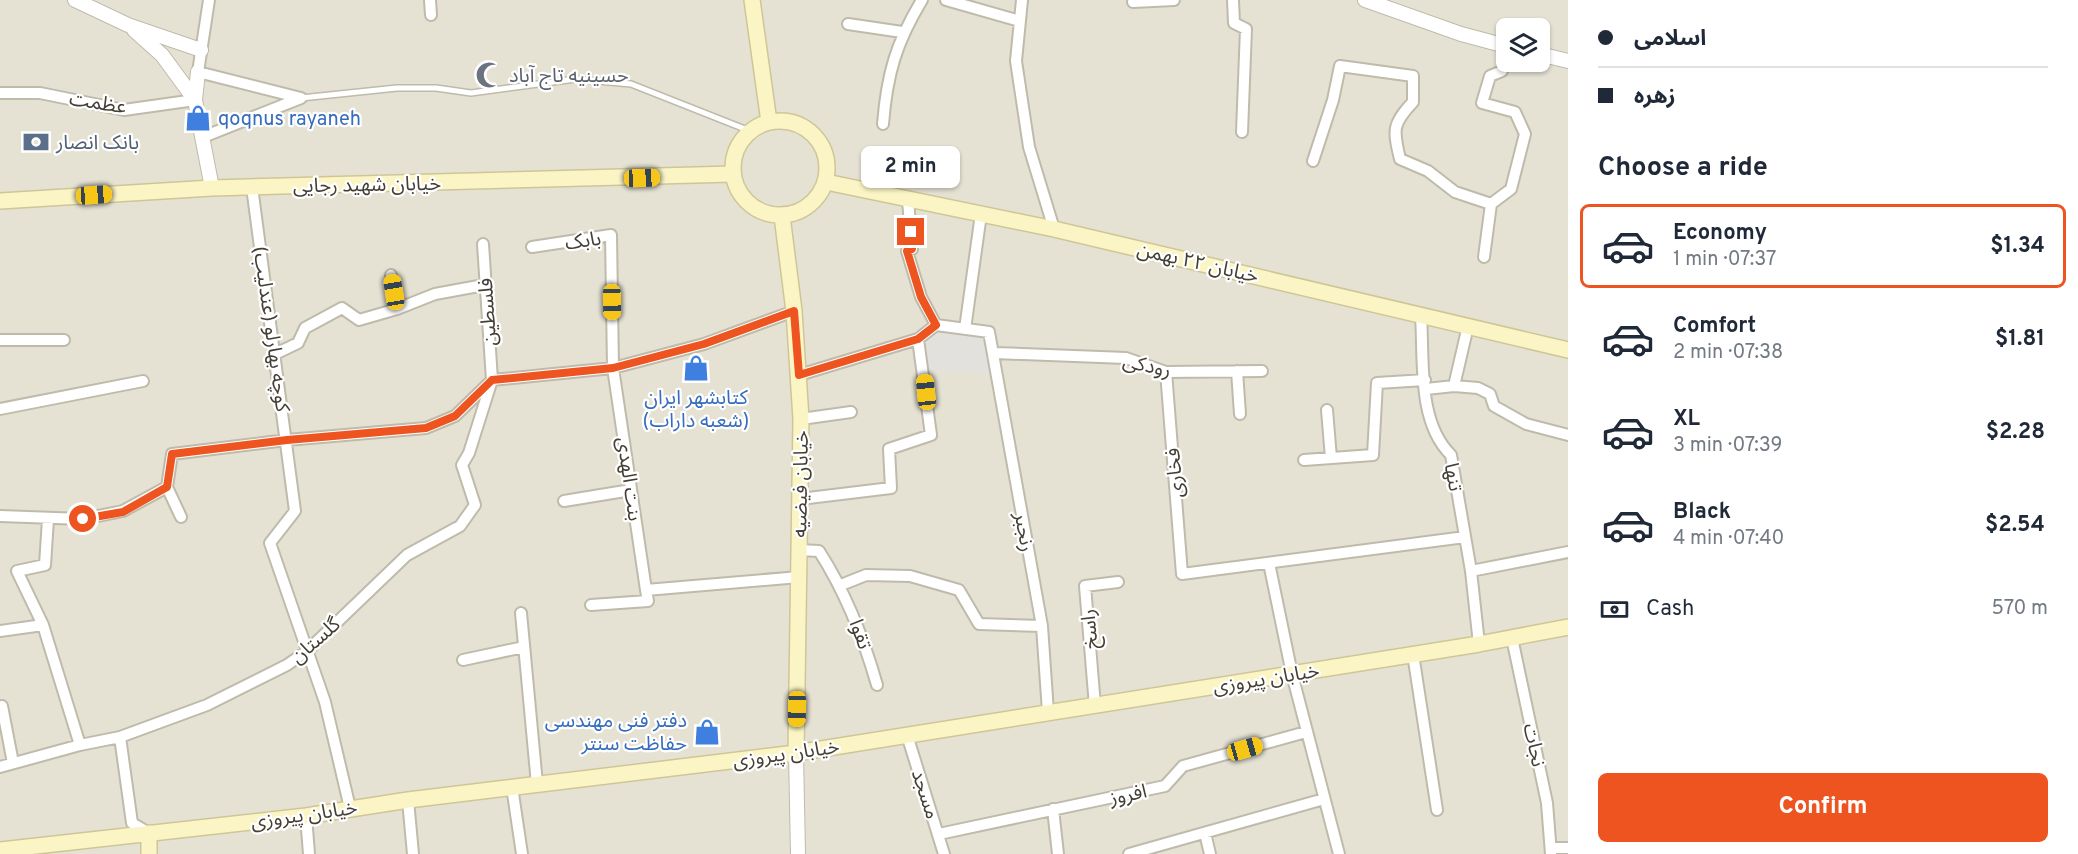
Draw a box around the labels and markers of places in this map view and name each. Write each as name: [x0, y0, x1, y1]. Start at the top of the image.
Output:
mosque icon: حسینیه تاج آباد: [474, 60, 504, 90]
place label: حسینیه تاج آباد: [509, 64, 629, 90]
shop icon: qoqnus rayaneh: [183, 103, 213, 133]
place label: qoqnus rayaneh: [218, 107, 361, 133]
bank icon: بانک انصار: [21, 127, 51, 157]
place label: بانک انصار: [55, 131, 139, 157]
shop icon: کتابشهر ایران (شعبه داراب): [681, 353, 711, 383]
place label: کتابشهر ایران (شعبه داراب): [643, 386, 749, 435]
place label: دفتر فنی مهندسی حفاظت سنتر: [545, 709, 687, 758]
shop icon: دفتر فنی مهندسی حفاظت سنتر: [692, 717, 722, 747]

